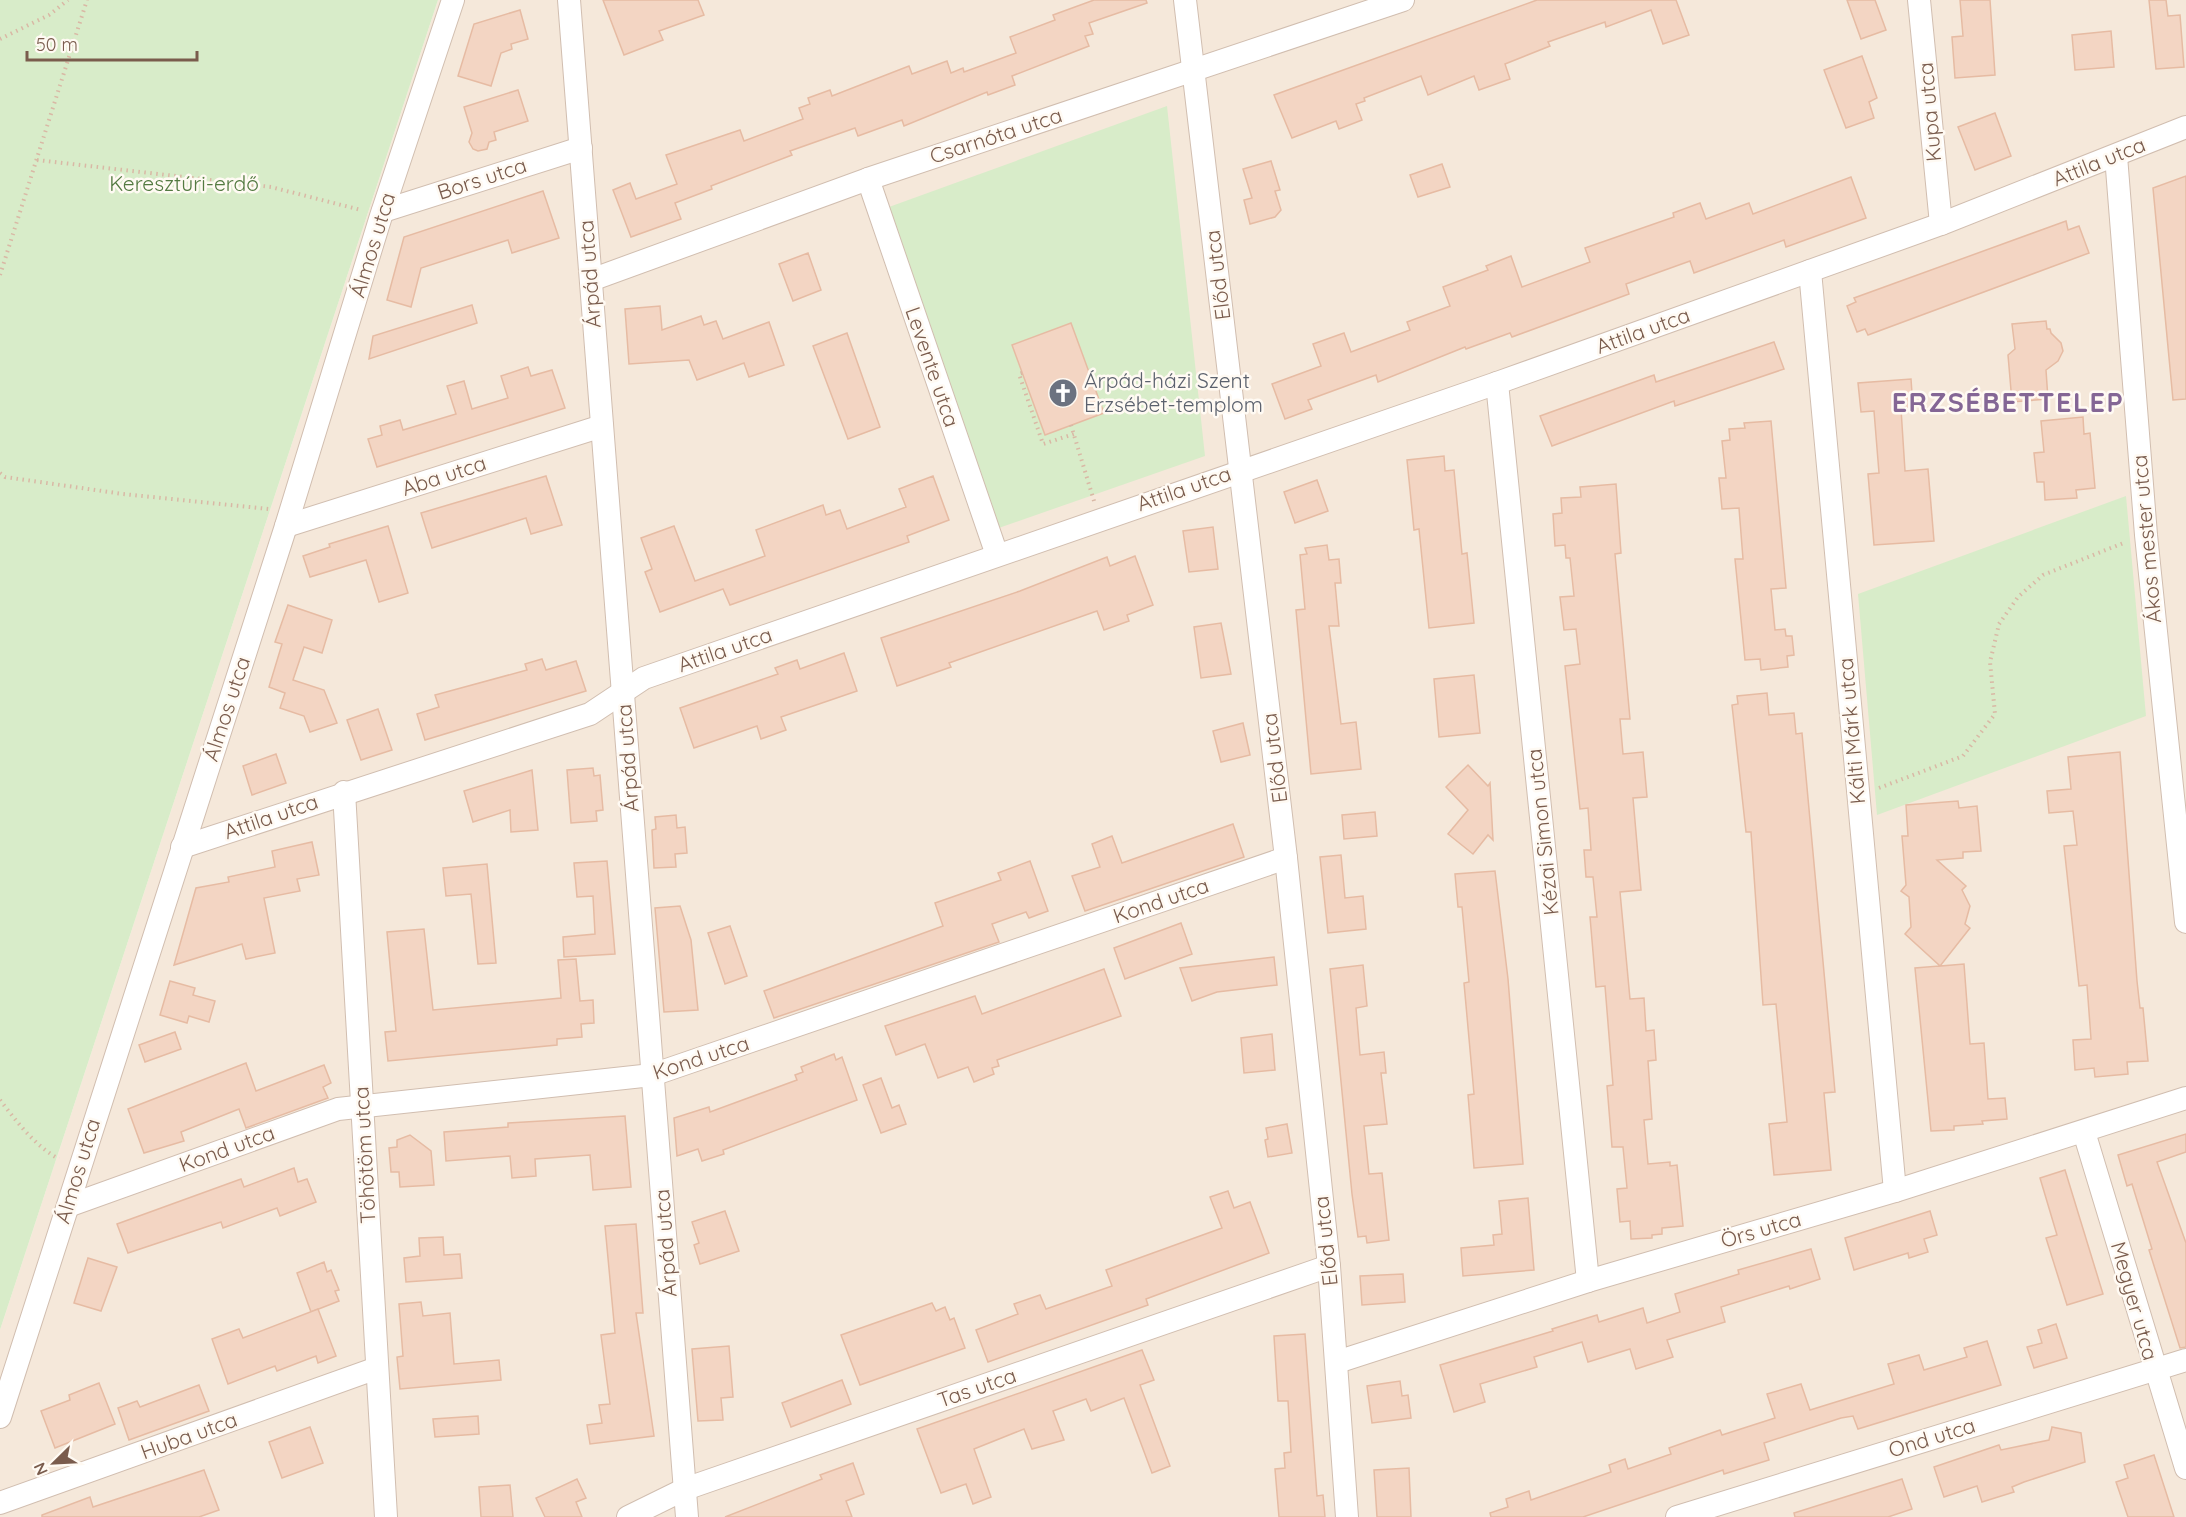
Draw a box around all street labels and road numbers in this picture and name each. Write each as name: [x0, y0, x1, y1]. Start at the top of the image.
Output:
street label: Kupa utca: [1912, 61, 1946, 163]
street label: Csarnóta utca: [926, 101, 1065, 169]
street label: Attila utca: [2048, 131, 2149, 191]
street label: Bors utca: [434, 151, 530, 205]
street label: Álmos utca: [344, 189, 400, 300]
street label: Árpád utca: [572, 219, 606, 329]
street label: Előd utca: [1199, 229, 1235, 322]
street label: Attila utca: [1592, 301, 1693, 359]
street label: Levente utca: [900, 303, 966, 430]
street label: Aba utca: [398, 449, 489, 501]
street label: Ákos mester utca: [2126, 454, 2166, 624]
street label: Attila utca: [1133, 460, 1234, 516]
street label: Attila utca: [674, 621, 775, 677]
street label: Álmos utca: [197, 653, 255, 764]
street label: Kálti Márk utca: [1832, 657, 1870, 805]
street label: Árpád utca: [610, 703, 644, 813]
street label: Előd utca: [1256, 712, 1292, 805]
street label: Kézai Simon utca: [1520, 748, 1564, 917]
street label: Attila utca: [220, 788, 321, 844]
street label: Kond utca: [1109, 872, 1212, 929]
street label: Kond utca: [649, 1029, 752, 1085]
street label: Töhötöm utca: [347, 1086, 381, 1224]
street label: Álmos utca: [49, 1115, 105, 1226]
street label: Kond utca: [175, 1119, 278, 1177]
street label: Árpád utca: [648, 1188, 682, 1298]
street label: Előd utca: [1307, 1195, 1343, 1287]
street label: Örs utca: [1718, 1205, 1804, 1253]
street label: Megyer utca: [2106, 1238, 2164, 1363]
street label: Tas utca: [934, 1362, 1019, 1413]
street label: Huba utca: [137, 1406, 240, 1465]
street label: Ond utca: [1885, 1412, 1978, 1463]

